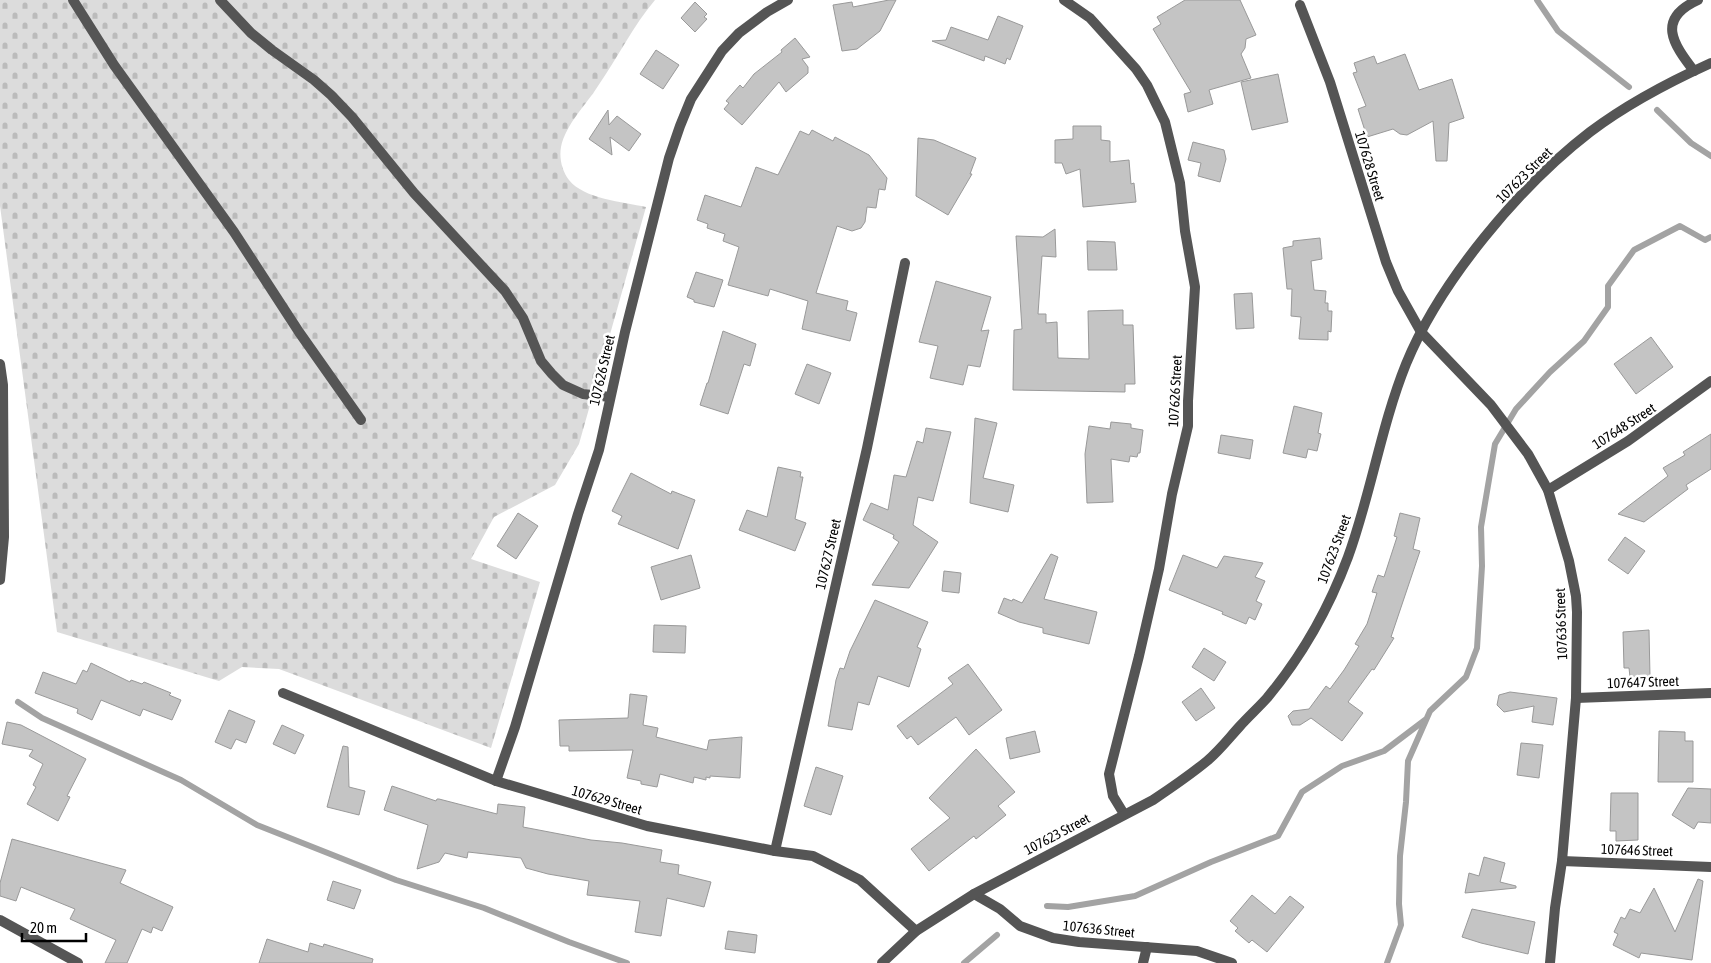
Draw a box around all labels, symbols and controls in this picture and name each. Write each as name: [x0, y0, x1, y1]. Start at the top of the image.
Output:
street label: 107628 Street: [1352, 129, 1388, 203]
street label: 107623 Street: [1493, 144, 1555, 206]
street label: 107626 Street: [586, 333, 618, 407]
street label: 107626 Street: [1165, 355, 1185, 427]
street label: 107648 Street: [1589, 400, 1659, 452]
street label: 107623 Street: [1314, 512, 1354, 586]
street label: 107627 Street: [812, 517, 844, 591]
street label: 107636 Street: [1552, 588, 1570, 660]
street label: 107647 Street: [1607, 673, 1679, 691]
street label: 107629 Street: [570, 782, 644, 818]
street label: 107623 Street: [1021, 810, 1093, 858]
street label: 107646 Street: [1601, 841, 1673, 859]
scale bar: [22, 910, 86, 942]
street label: 107636 Street: [1062, 917, 1136, 941]
text: 20 m: [30, 919, 57, 936]

